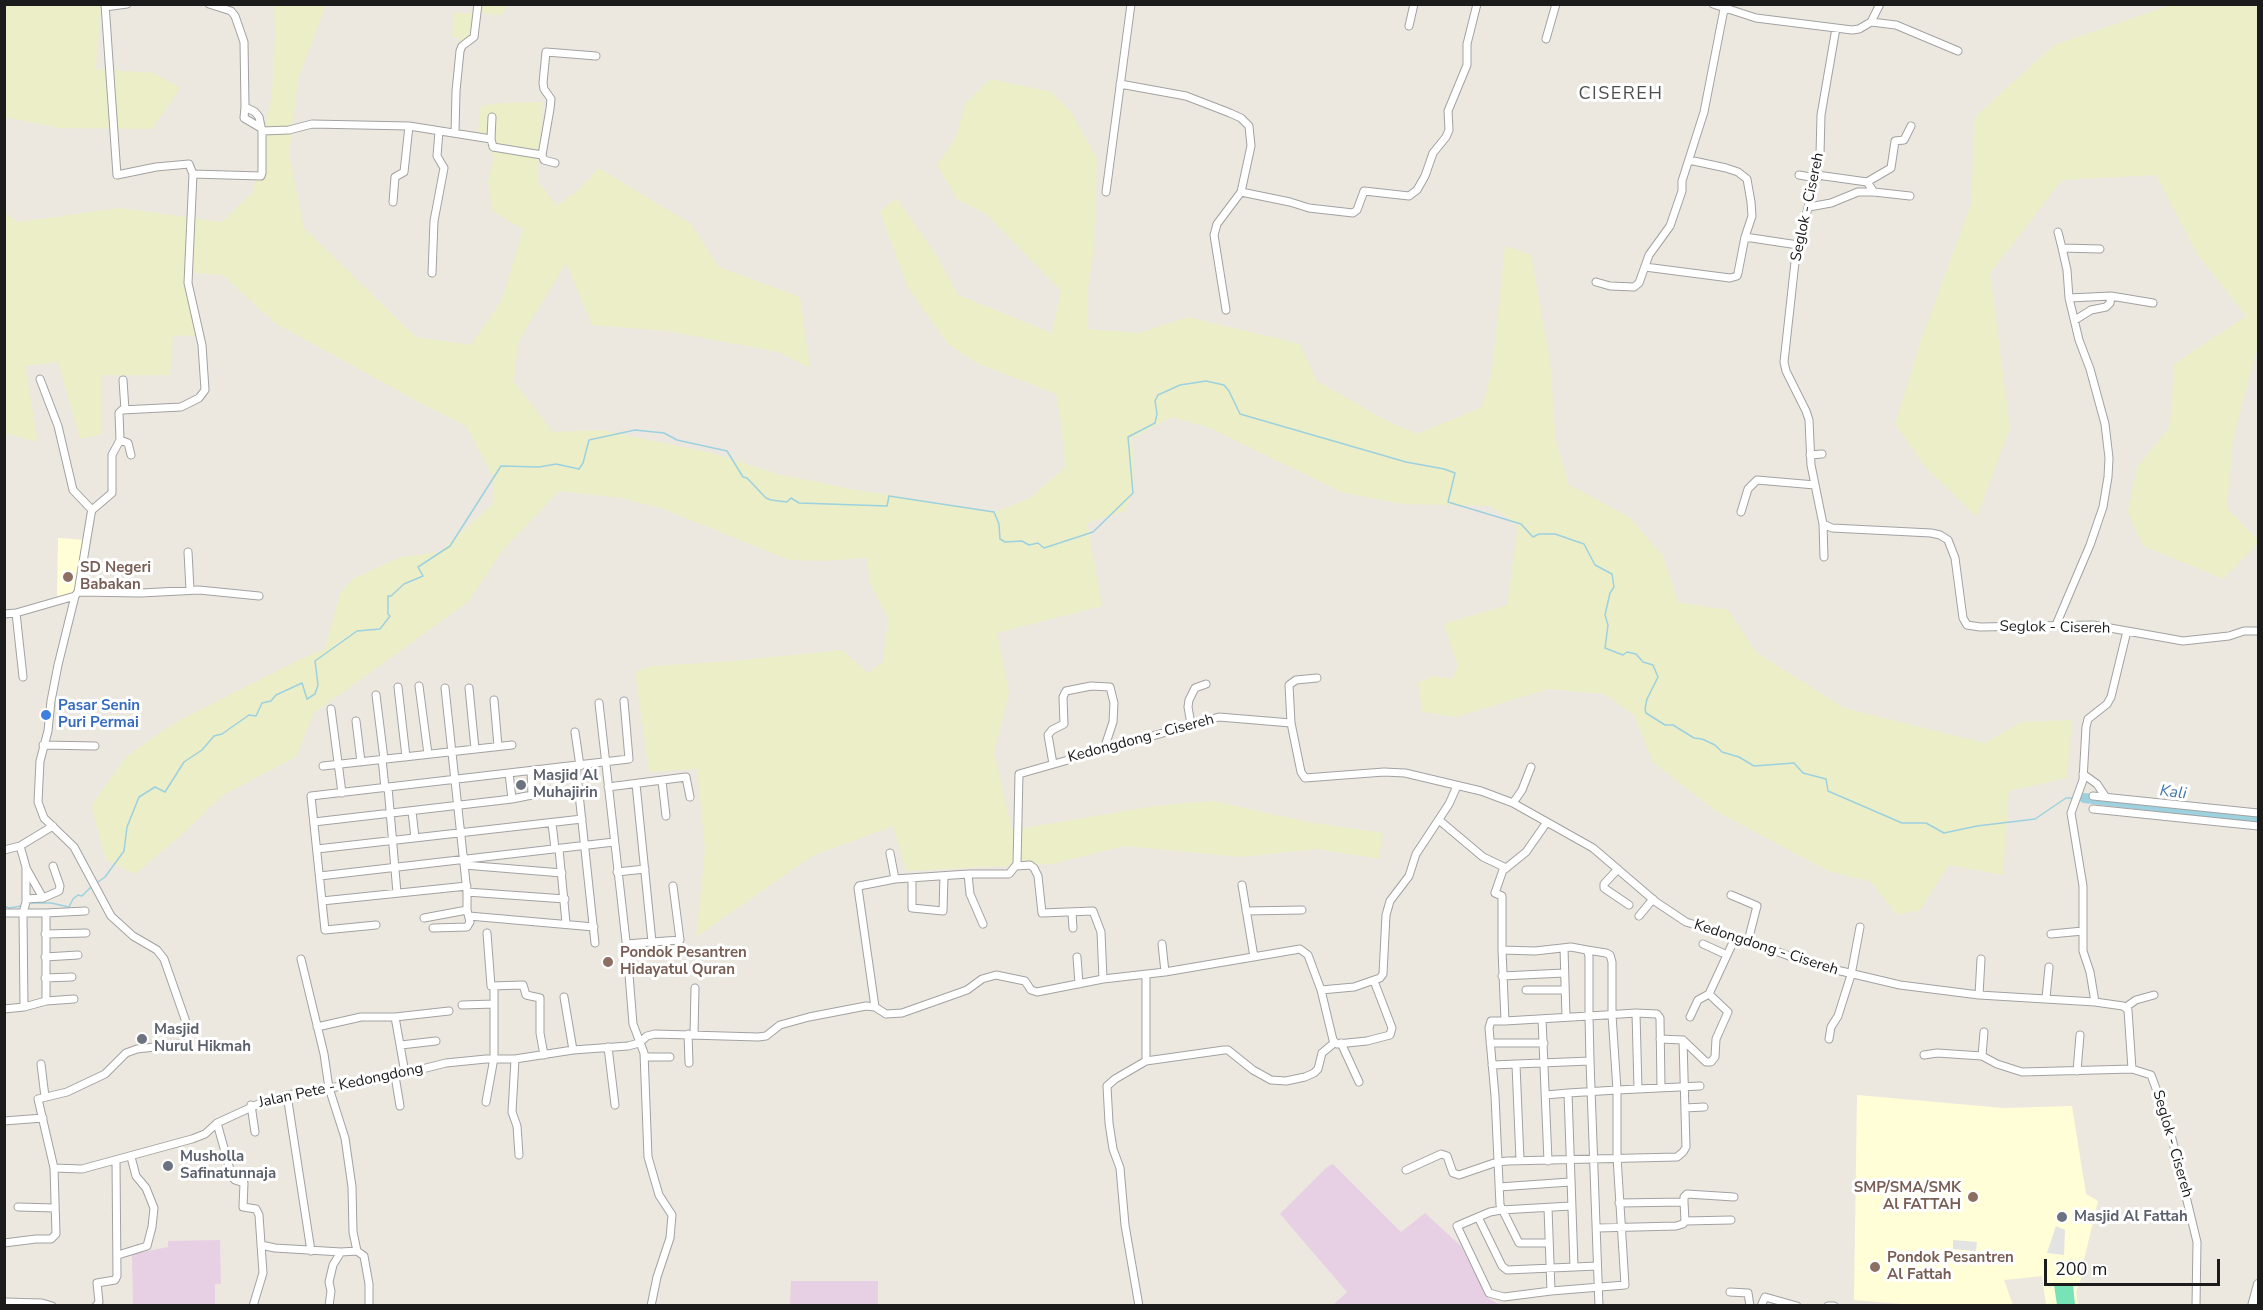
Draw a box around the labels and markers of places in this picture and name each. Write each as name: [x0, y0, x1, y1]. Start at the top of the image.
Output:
place label: SD Negeri Babakan: [80, 559, 151, 594]
marker: SD Negeri Babakan: [61, 570, 75, 584]
place label: Pasar Senin Puri Permai: [58, 697, 140, 732]
marker: Pasar Senin Puri Permai: [39, 708, 53, 722]
place label: Masjid Al Muhajirin: [533, 767, 598, 802]
marker: Masjid Al Muhajirin: [514, 778, 528, 792]
place label: Pondok Pesantren Hidayatul Quran: [620, 944, 747, 979]
marker: Pondok Pesantren Hidayatul Quran: [601, 955, 615, 969]
place label: Masjid Nurul Hikmah: [154, 1021, 251, 1056]
marker: Masjid Nurul Hikmah: [135, 1032, 149, 1046]
place label: Musholla Safinatunnaja: [180, 1148, 276, 1183]
marker: Musholla Safinatunnaja: [161, 1159, 175, 1173]
place label: SMP/SMA/SMK Al FATTAH: [1854, 1179, 1961, 1214]
marker: SMP/SMA/SMK Al FATTAH: [1966, 1190, 1980, 1204]
place label: Masjid Al Fattah: [2074, 1208, 2188, 1226]
marker: Masjid Al Fattah: [2055, 1210, 2069, 1224]
place label: Pondok Pesantren Al Fattah: [1887, 1249, 2014, 1284]
marker: Pondok Pesantren Al Fattah: [1868, 1260, 1882, 1274]

